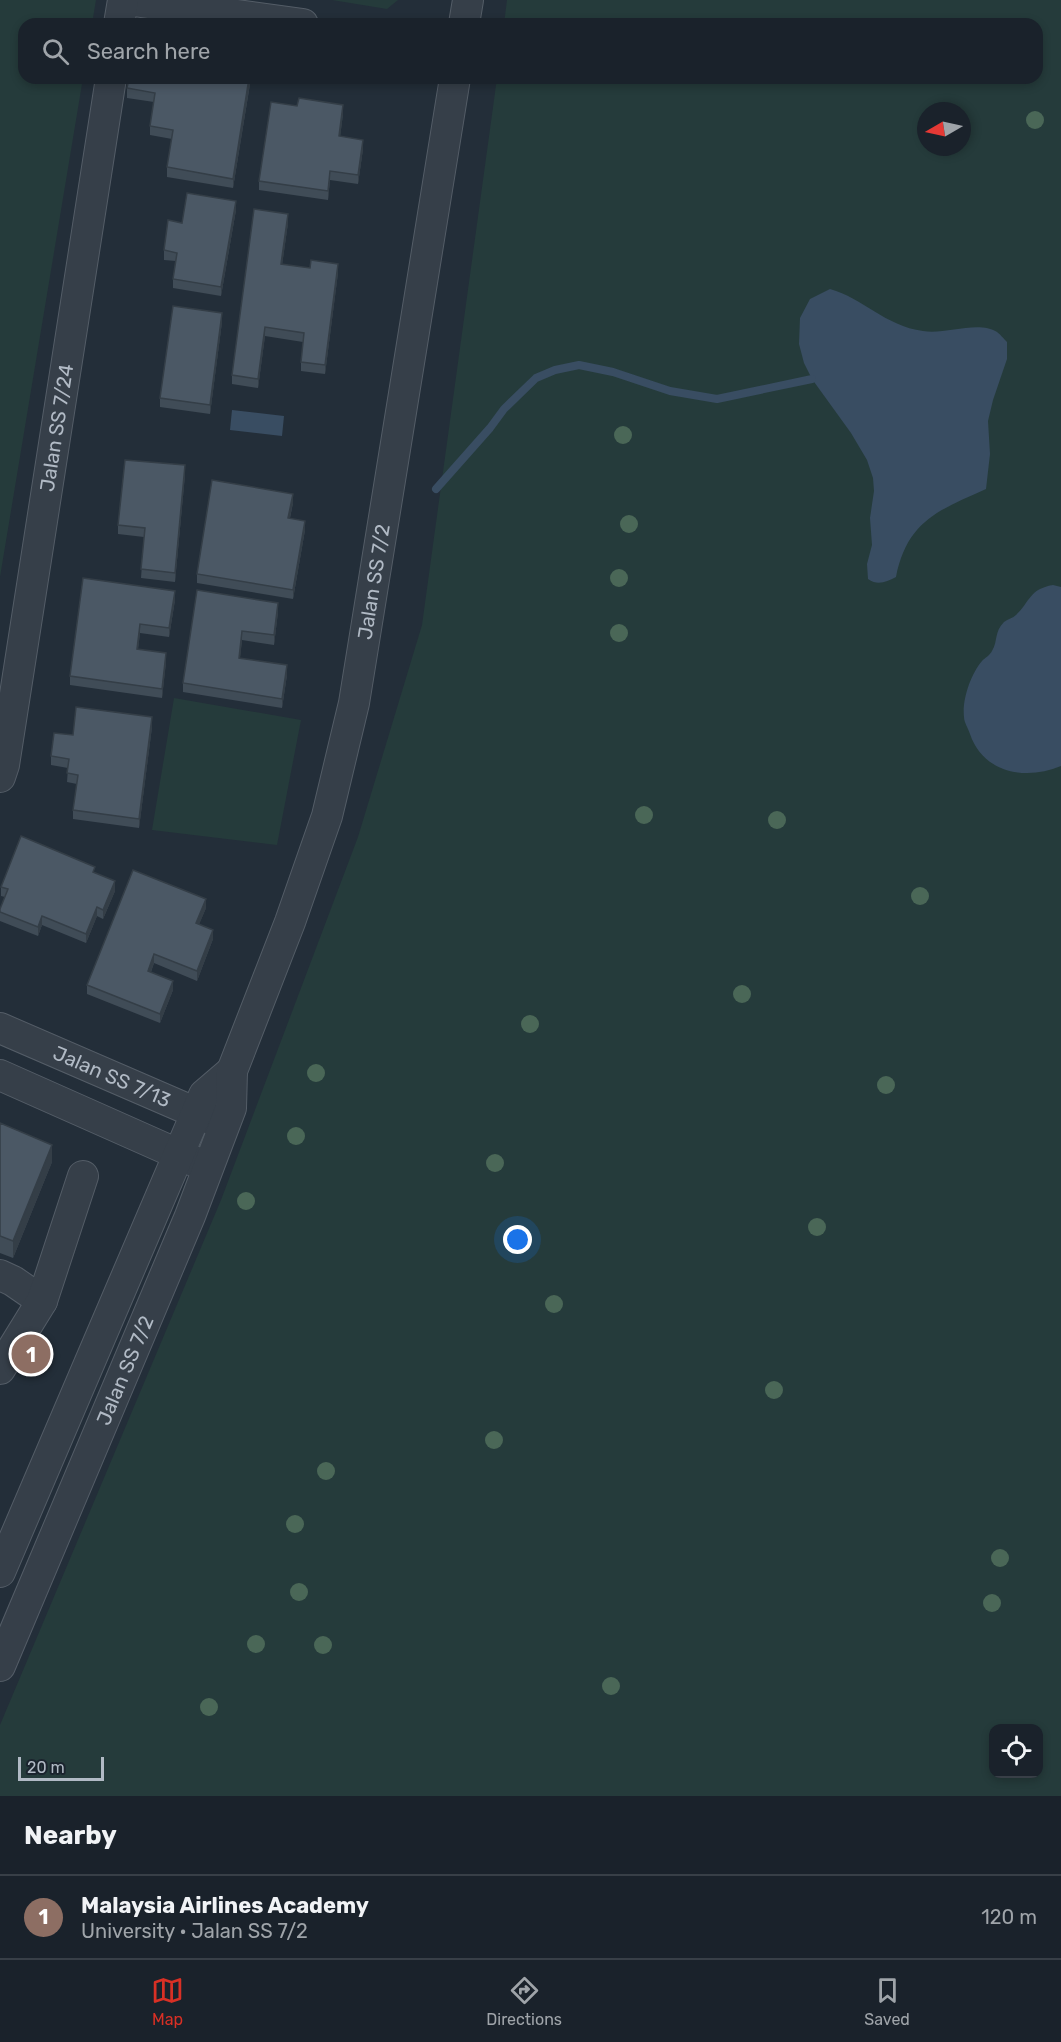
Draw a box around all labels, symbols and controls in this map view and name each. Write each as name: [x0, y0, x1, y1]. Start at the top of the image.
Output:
search box: [18, 18, 1043, 84]
icon: search: [39, 35, 72, 68]
text: Search here: [87, 38, 210, 65]
north arrow: [917, 102, 971, 156]
street label: Jalan SS 7/24: [35, 362, 78, 493]
street label: Jalan SS 7/2: [352, 522, 395, 641]
street label: Jalan SS 7/13: [50, 1040, 174, 1112]
your location: [503, 1225, 532, 1254]
street label: Jalan SS 7/2: [91, 1312, 159, 1429]
pin: 1: [12, 1332, 51, 1376]
map controls: [989, 1724, 1043, 1778]
button: locate: [989, 1724, 1043, 1778]
scale bar: [18, 1754, 104, 1782]
text: 20 m: [27, 1758, 65, 1777]
text: Nearby: [24, 1820, 117, 1851]
text: Malaysia Airlines Academy: [81, 1892, 369, 1919]
text: 1: [39, 1905, 48, 1929]
text: 120 m: [981, 1905, 1037, 1929]
text: University · Jalan SS 7/2: [81, 1919, 308, 1943]
tab: Map: [151, 1974, 184, 2029]
tab: Directions: [486, 1974, 562, 2029]
tab: Saved: [864, 1974, 910, 2029]

